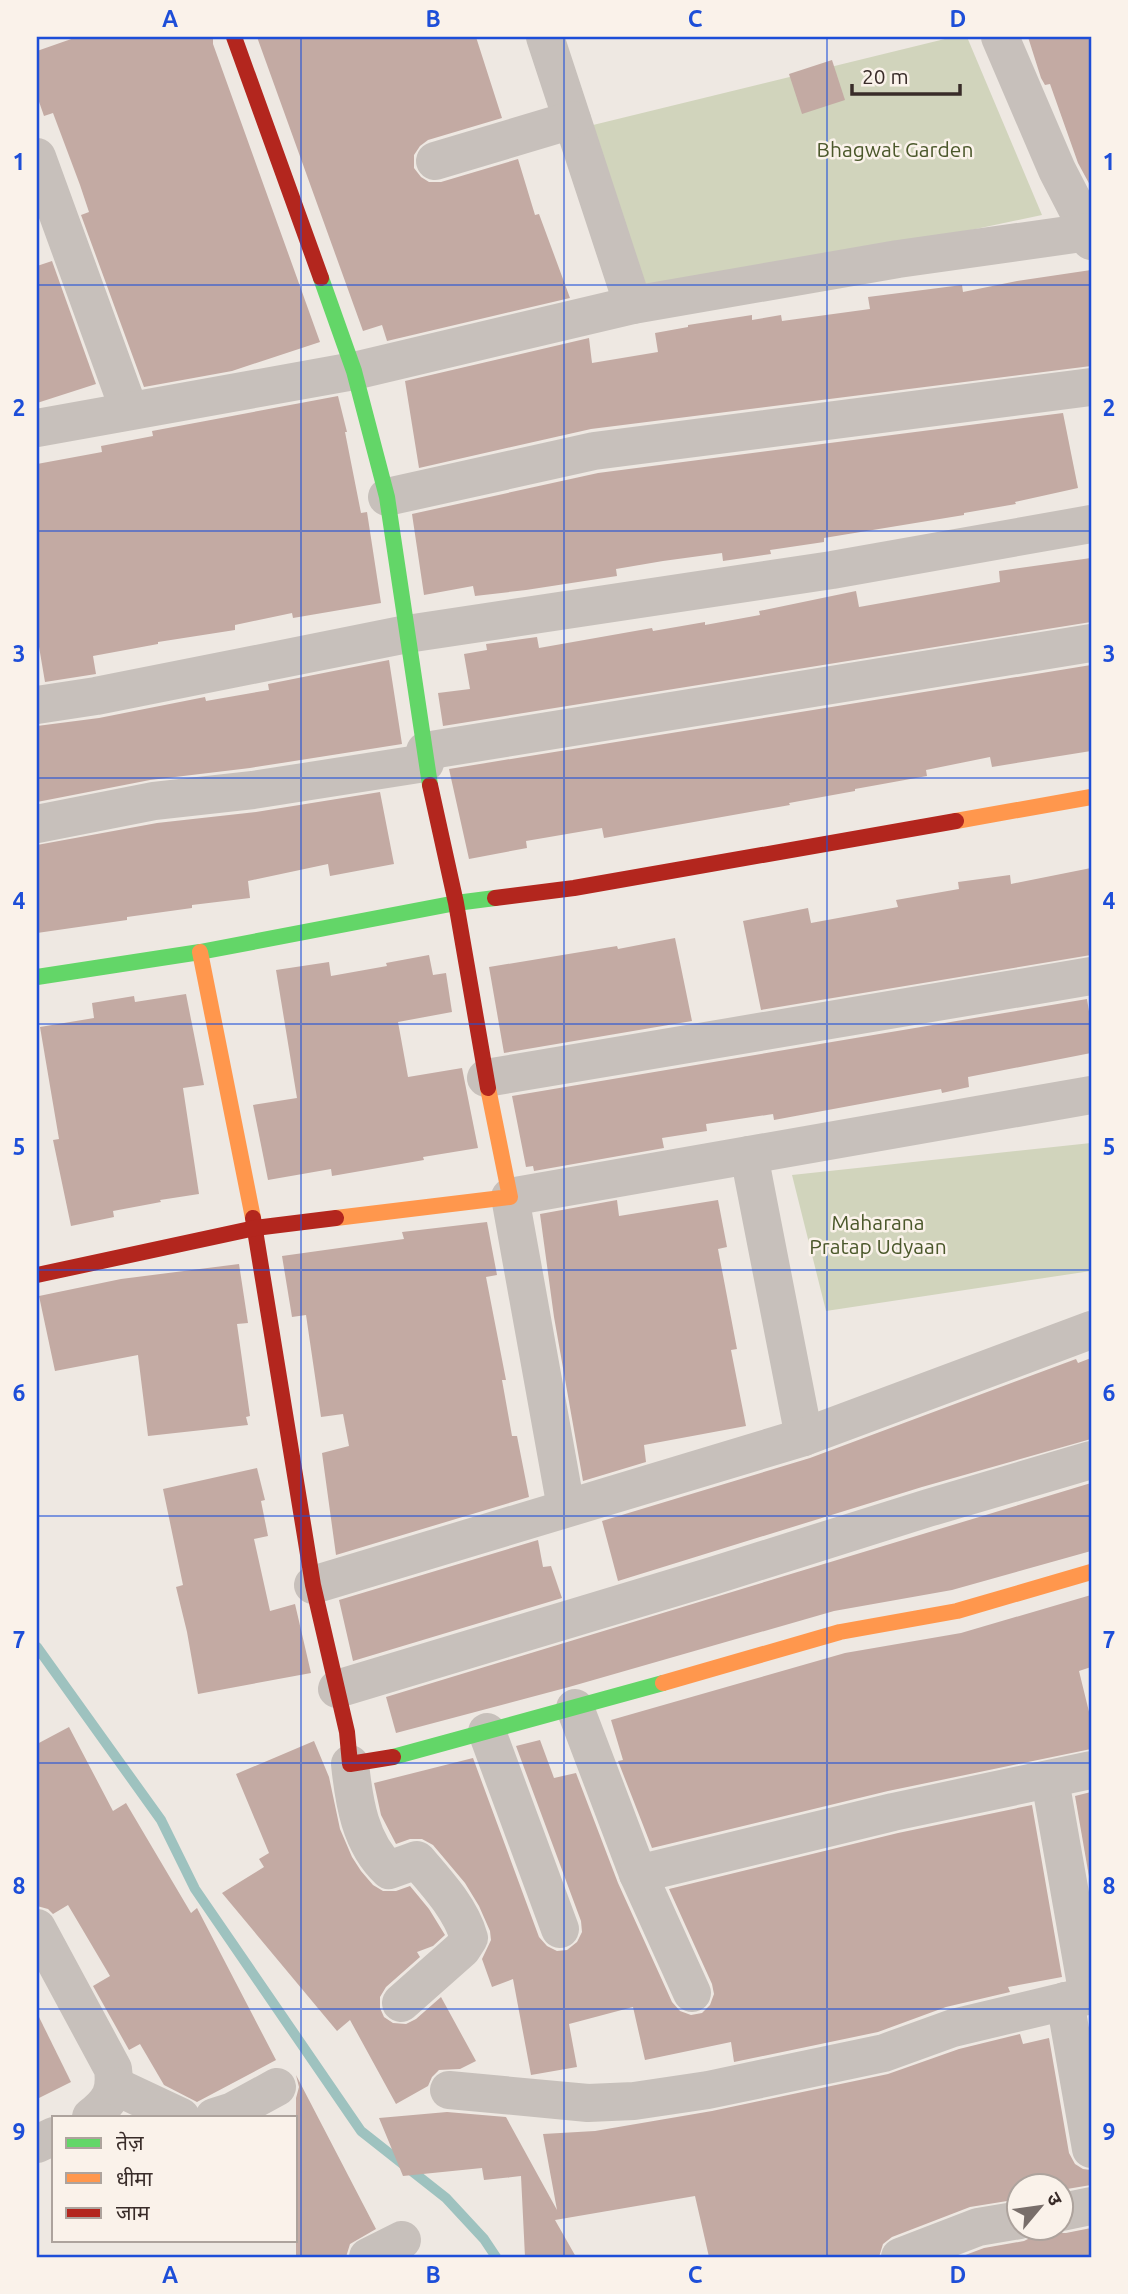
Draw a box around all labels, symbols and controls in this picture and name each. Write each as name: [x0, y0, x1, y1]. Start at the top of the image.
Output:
text: A: [162, 6, 178, 31]
text: B: [425, 6, 441, 31]
text: C: [688, 6, 703, 31]
text: D: [950, 6, 966, 31]
scale bar: [852, 52, 960, 96]
text: 20 m: [862, 64, 909, 88]
park label: Bhagwat Garden: [817, 137, 973, 161]
text: 1: [13, 149, 25, 174]
text: 1: [1103, 149, 1115, 174]
text: 2: [13, 395, 25, 420]
text: 2: [1103, 395, 1115, 420]
text: 3: [13, 641, 25, 666]
text: 3: [1103, 641, 1115, 666]
text: 4: [13, 888, 26, 913]
text: 4: [1103, 888, 1116, 913]
text: 5: [13, 1134, 25, 1159]
text: 5: [1103, 1134, 1115, 1159]
park label: Maharana Pratap Udyaan: [809, 1210, 947, 1258]
text: 6: [13, 1380, 26, 1405]
text: 6: [1103, 1380, 1116, 1405]
text: 7: [13, 1627, 25, 1652]
text: 7: [1103, 1627, 1115, 1652]
text: 8: [13, 1873, 25, 1898]
text: 8: [1103, 1873, 1115, 1898]
legend: [52, 2116, 298, 2242]
text: 9: [13, 2119, 25, 2144]
text: 9: [1103, 2119, 1115, 2144]
text: तेज़: [116, 2130, 144, 2154]
text: धीमा: [116, 2166, 153, 2190]
north arrow: [1006, 2172, 1076, 2242]
text: उ: [1043, 2189, 1068, 2210]
text: जाम: [116, 2200, 150, 2224]
text: A: [162, 2262, 178, 2287]
text: B: [425, 2262, 441, 2287]
text: C: [688, 2262, 703, 2287]
text: D: [950, 2262, 966, 2287]

